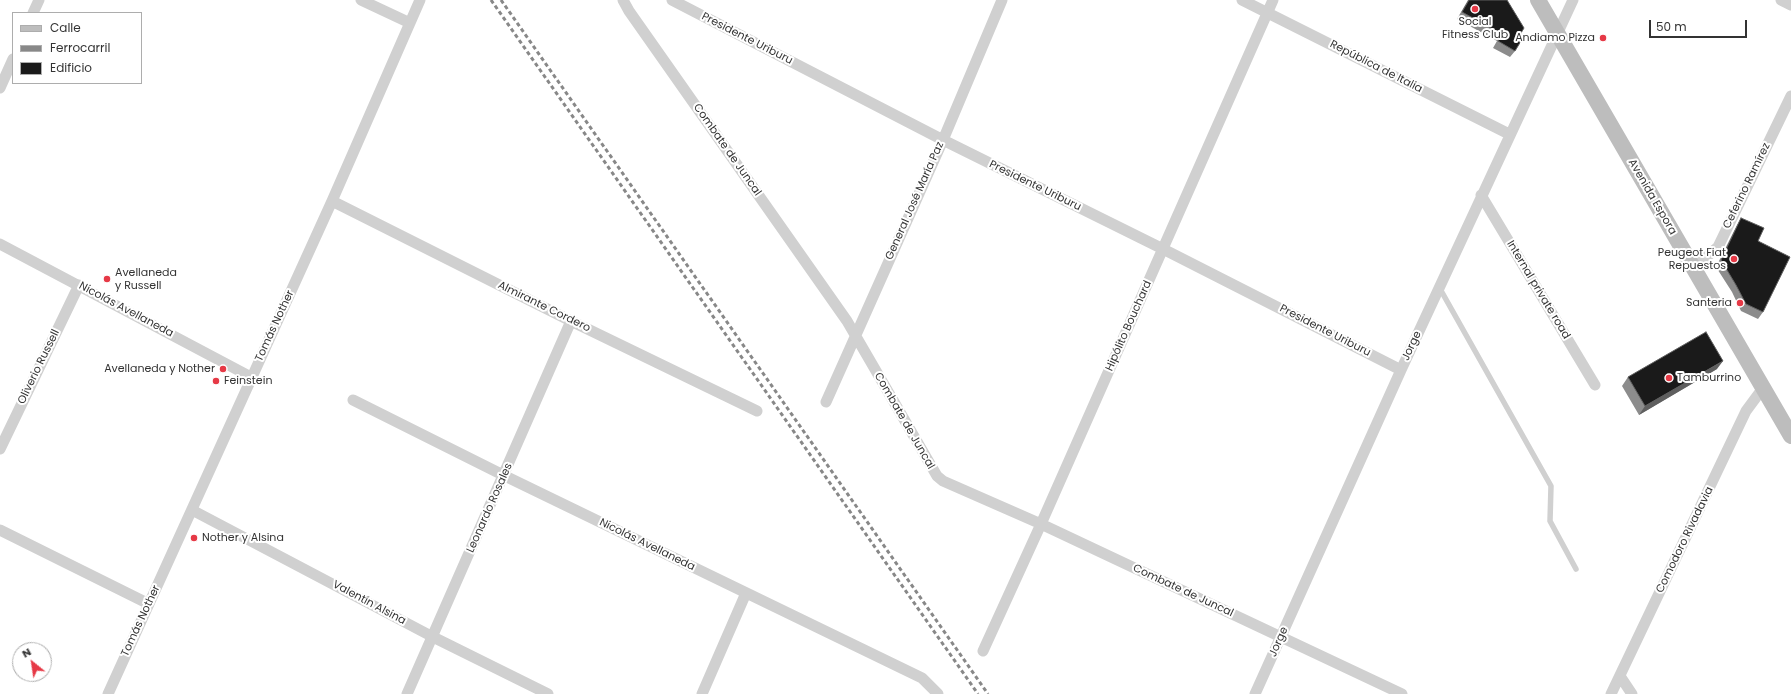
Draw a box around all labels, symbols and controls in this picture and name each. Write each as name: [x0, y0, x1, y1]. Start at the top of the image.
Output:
marker: Social Fitness Club: [1470, 4, 1480, 14]
street label: Presidente Uriburu: [699, 10, 795, 68]
legend: [12, 12, 142, 84]
scale bar: [1651, 12, 1749, 38]
place label: Social Fitness Club: [1442, 15, 1508, 41]
text: 50 m: [1656, 18, 1687, 35]
text: Calle: [50, 19, 81, 36]
place label: Andiamo Pizza: [1515, 31, 1595, 45]
marker: Andiamo Pizza: [1598, 33, 1608, 43]
street label: República de Italia: [1328, 38, 1424, 96]
text: Ferrocarril: [50, 39, 110, 56]
text: Edificio: [50, 59, 92, 76]
street label: Combate de Juncal: [690, 101, 764, 199]
street label: General José María Paz: [883, 140, 947, 262]
street label: Ceferino Ramírez: [1721, 141, 1773, 231]
street label: Avenida Espora: [1625, 157, 1679, 237]
street label: Presidente Uriburu: [987, 158, 1083, 214]
street label: Internal private road: [1503, 238, 1573, 342]
place label: Peugeot Fiat Repuestos: [1658, 246, 1726, 272]
marker: Peugeot Fiat Repuestos: [1729, 254, 1739, 264]
place label: Avellaneda y Russell: [115, 266, 177, 292]
marker: Avellaneda y Russell: [102, 274, 112, 284]
street label: Almirante Cordero: [495, 279, 593, 335]
street label: Hipólito Bouchard: [1103, 279, 1155, 373]
street label: Nicolás Avellaneda: [77, 280, 175, 340]
street label: Tomás Nother: [253, 288, 297, 364]
place label: Santeria: [1686, 296, 1732, 310]
marker: Santeria: [1735, 298, 1745, 308]
street label: Presidente Uriburu: [1277, 302, 1373, 360]
street label: Oliverio Russell: [15, 328, 63, 406]
street label: Jorge: [1399, 329, 1425, 363]
place label: Avellaneda y Nother: [104, 362, 215, 376]
marker: Avellaneda y Nother: [218, 364, 228, 374]
street label: Combate de Juncal: [871, 370, 937, 472]
place label: Tamburrino: [1677, 371, 1741, 385]
marker: Tamburrino: [1664, 373, 1674, 383]
place label: Feinstein: [224, 374, 272, 388]
marker: Feinstein: [211, 376, 221, 386]
street label: Leonardo Rosales: [464, 461, 516, 555]
street label: Comodoro Rivadavia: [1654, 485, 1716, 595]
street label: Nicolás Avellaneda: [597, 516, 697, 574]
place label: Nother y Alsina: [202, 531, 284, 545]
marker: Nother y Alsina: [189, 533, 199, 543]
street label: Combate de Juncal: [1131, 562, 1235, 620]
street label: Valentín Alsina: [330, 578, 408, 628]
street label: Tomás Nother: [119, 583, 163, 659]
street label: Jorge: [1267, 625, 1291, 659]
north arrow: [12, 642, 52, 682]
text: N: [19, 643, 34, 661]

